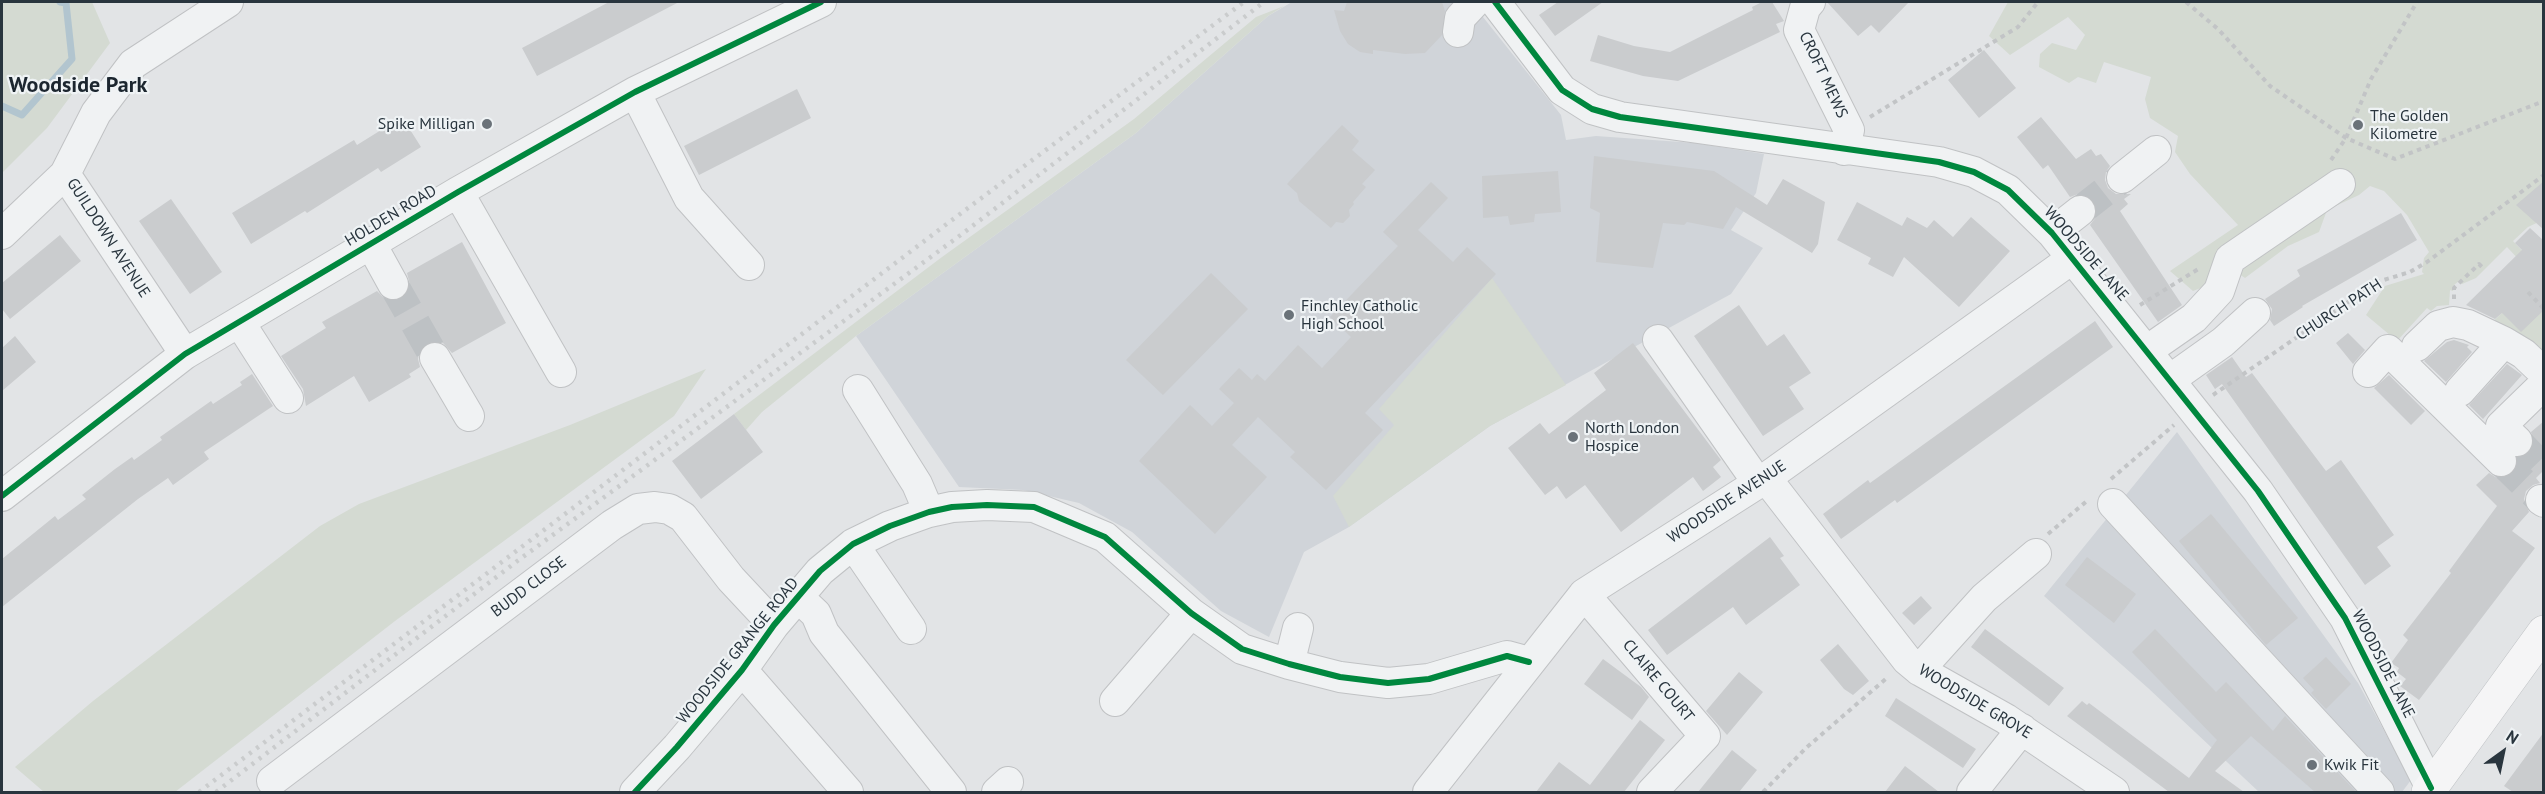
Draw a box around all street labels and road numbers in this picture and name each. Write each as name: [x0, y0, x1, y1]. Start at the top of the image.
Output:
street label: CROFT MEWS: [1795, 29, 1851, 121]
street label: GUILDOWN AVENUE: [62, 175, 154, 301]
street label: HOLDEN ROAD: [342, 181, 440, 251]
street label: WOODSIDE LANE: [2040, 203, 2132, 305]
street label: CHURCH PATH: [2292, 275, 2386, 345]
street label: WOODSIDE AVENUE: [1664, 456, 1790, 548]
street label: BUDD CLOSE: [488, 552, 570, 622]
street label: WOODSIDE GRANGE ROAD: [673, 574, 803, 728]
street label: WOODSIDE LANE: [2347, 607, 2419, 721]
street label: CLAIRE COURT: [1618, 636, 1698, 726]
street label: WOODSIDE GROVE: [1915, 661, 2035, 743]

